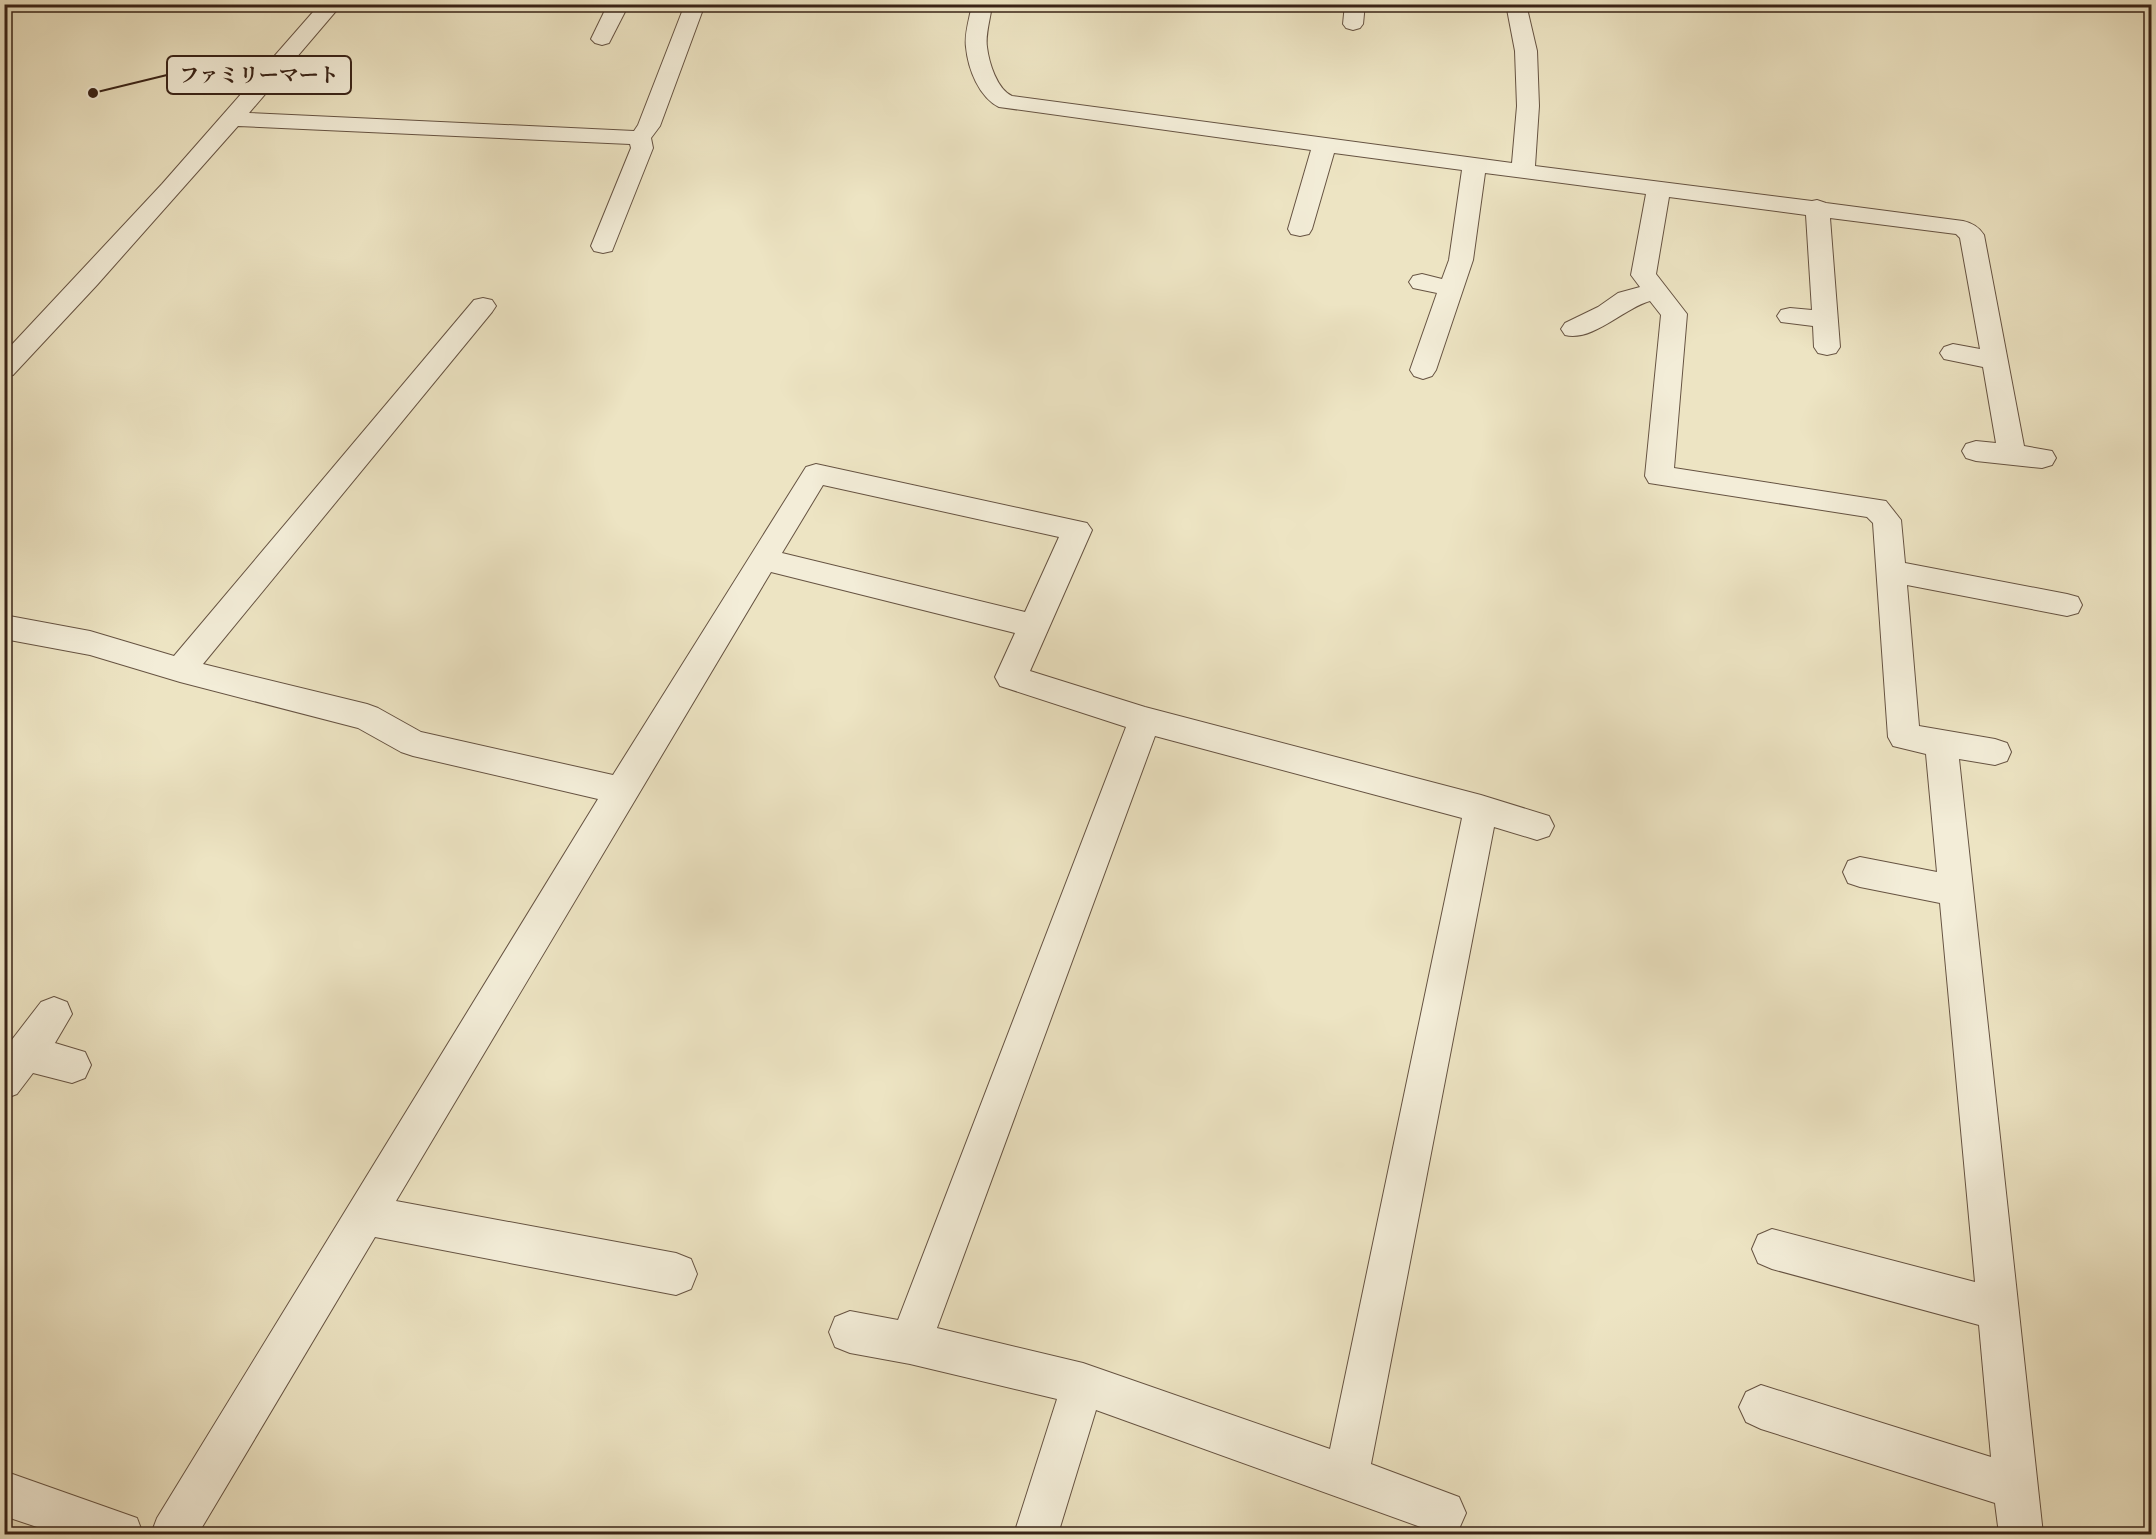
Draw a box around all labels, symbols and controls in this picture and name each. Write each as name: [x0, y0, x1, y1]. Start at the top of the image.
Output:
callout: ファミリーマート: [167, 56, 351, 94]
text: ファミリーマート: [179, 63, 339, 87]

